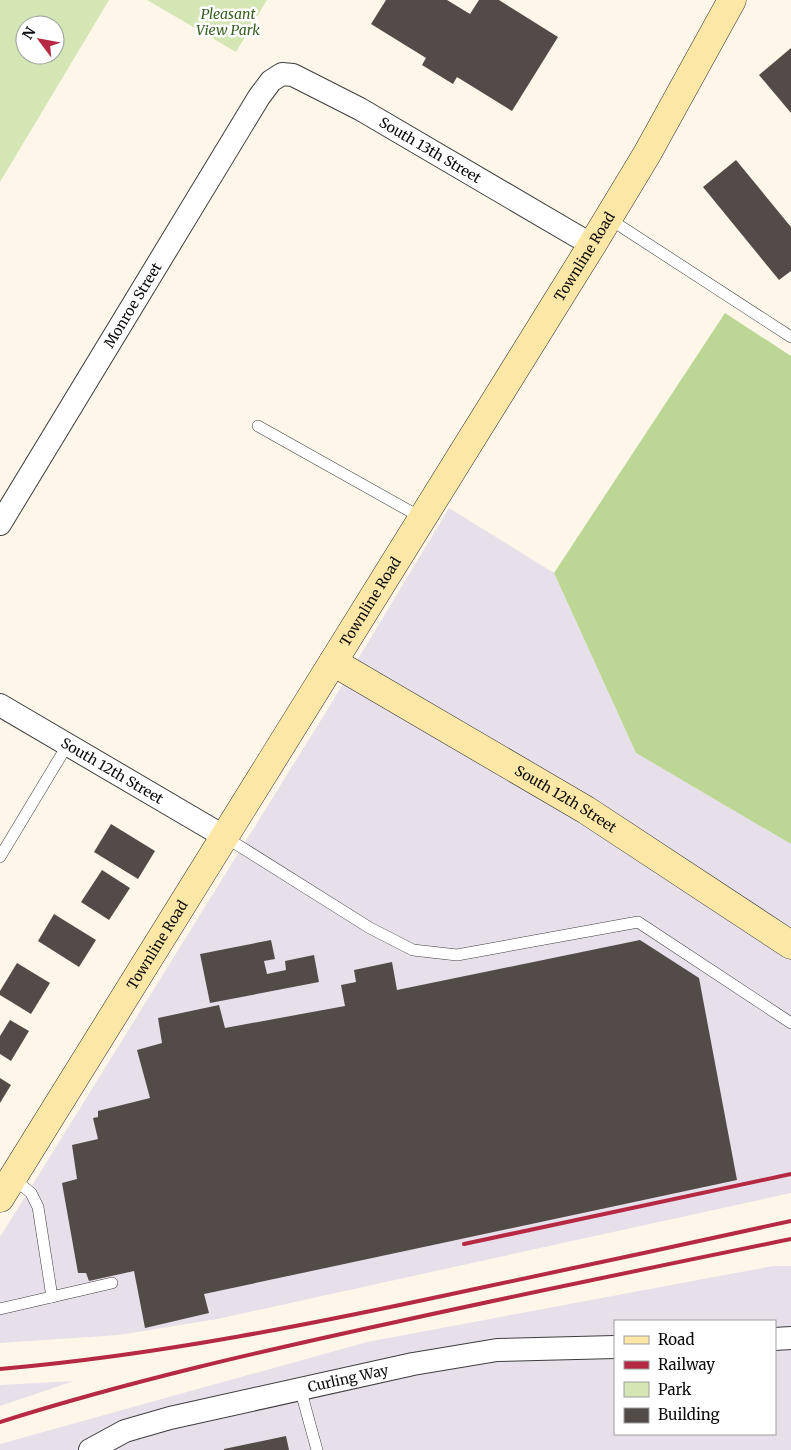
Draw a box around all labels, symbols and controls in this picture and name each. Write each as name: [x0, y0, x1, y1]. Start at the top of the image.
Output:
park label: Pleasant View Park: [196, 5, 260, 39]
north arrow: [15, 15, 65, 65]
text: N: [18, 24, 40, 43]
street label: South 13th Street: [376, 113, 485, 187]
street label: Townline Road: [550, 208, 619, 305]
street label: Monroe Street: [100, 259, 166, 351]
street label: Townline Road: [336, 553, 405, 650]
street label: South 12th Street: [58, 734, 167, 808]
street label: South 12th Street: [512, 761, 620, 837]
street label: Townline Road: [123, 896, 192, 993]
legend: [614, 1320, 776, 1435]
text: Road: [658, 1330, 694, 1349]
text: Railway: [658, 1355, 715, 1374]
street label: Curling Way: [306, 1361, 391, 1396]
text: Park: [658, 1380, 692, 1399]
text: Building: [658, 1405, 720, 1424]

